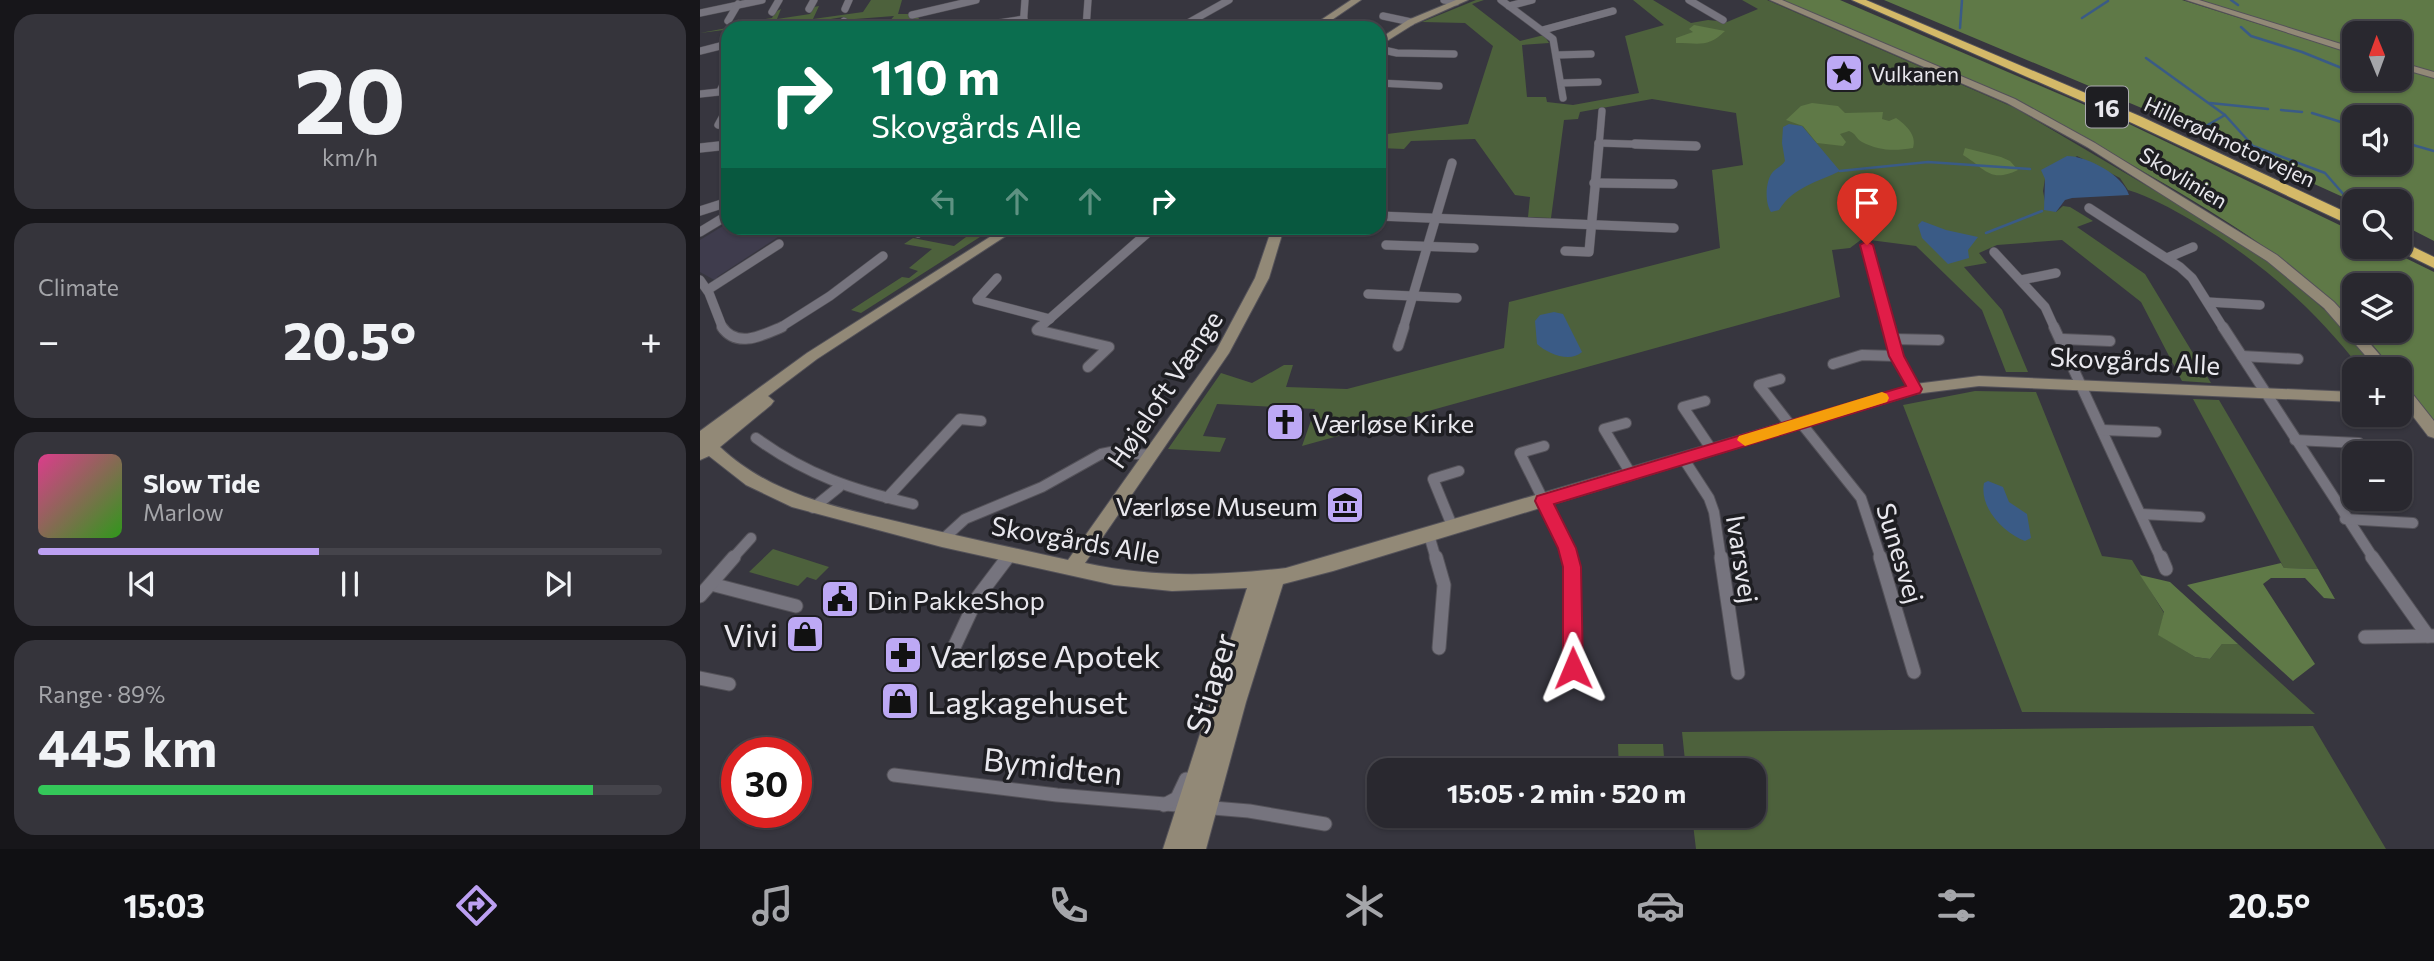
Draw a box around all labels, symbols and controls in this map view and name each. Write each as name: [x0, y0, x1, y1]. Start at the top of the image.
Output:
north arrow: [2342, 21, 2412, 91]
map controls: [2342, 21, 2412, 511]
text: 20: [294, 41, 406, 153]
text: 110 m: [871, 45, 1000, 105]
icon: right: [756, 49, 847, 140]
place icon: Vulkanen: [1823, 52, 1865, 94]
place label: Vulkanen: [1871, 61, 1959, 86]
road number: 16: [2086, 86, 2128, 128]
street label: Hillerødmotorvejen: [2141, 90, 2319, 192]
text: Skovgårds Alle: [871, 105, 1081, 145]
button: sound: [2342, 105, 2412, 175]
street label: Skovlinien: [2136, 141, 2232, 213]
text: km/h: [322, 143, 378, 171]
pin: [1837, 173, 1897, 245]
icon: left: [925, 182, 963, 220]
icon: ahead: [998, 182, 1036, 220]
icon: ahead: [1071, 182, 1109, 220]
icon: right: [1144, 182, 1182, 220]
icon: arrive: [1848, 184, 1886, 222]
button: search: [2342, 189, 2412, 259]
text: Climate: [38, 273, 119, 301]
button: layers: [2342, 273, 2412, 343]
street label: Højeloft Vænge: [1100, 304, 1228, 474]
text: 20.5°: [283, 307, 416, 371]
text: −: [38, 316, 60, 363]
text: +: [640, 316, 662, 363]
street label: Skovgårds Alle: [2049, 340, 2221, 380]
button: +: [2342, 357, 2412, 427]
church icon: Værløse Kirke: [1264, 401, 1306, 443]
place label: Værløse Kirke: [1312, 407, 1474, 438]
button: −: [2342, 441, 2412, 511]
text: Slow Tide: [143, 467, 260, 498]
museum icon: Værløse Museum: [1324, 484, 1366, 526]
place label: Værløse Museum: [1115, 490, 1318, 521]
text: Marlow: [143, 498, 224, 526]
street label: Sunesvej: [1871, 499, 1931, 607]
street label: Skovgårds Alle: [989, 509, 1163, 569]
street label: Ivarsvej: [1721, 513, 1765, 605]
icon: previous: [123, 565, 161, 603]
icon: pause: [331, 565, 369, 603]
icon: next: [539, 565, 577, 603]
public building icon: Din PakkeShop: [819, 578, 861, 620]
place label: Din PakkeShop: [867, 584, 1045, 615]
shop icon: Vivi: [784, 613, 826, 655]
place label: Vivi: [723, 614, 778, 654]
street label: Stiager: [1176, 628, 1244, 738]
position arrow: [1536, 631, 1610, 705]
pharmacy icon: Værløse Apotek: [882, 634, 924, 676]
place label: Værløse Apotek: [930, 635, 1161, 675]
text: Range · 89%: [38, 680, 165, 708]
shop icon: Lagkagehuset: [879, 680, 921, 722]
place label: Lagkagehuset: [927, 681, 1128, 721]
text: 445 km: [38, 714, 217, 778]
speed limit sign: 30: [721, 737, 812, 828]
street label: Bymidten: [981, 738, 1125, 792]
text: 15:05 · 2 min · 520 m: [1447, 777, 1686, 808]
icon: directions: [452, 881, 501, 930]
icon: music: [748, 881, 797, 930]
icon: phone: [1044, 881, 1093, 930]
icon: climate: [1340, 881, 1389, 930]
icon: car: [1636, 881, 1685, 930]
icon: filters: [1932, 881, 1981, 930]
text: 15:03: [124, 885, 205, 925]
text: 20.5°: [2228, 885, 2310, 925]

